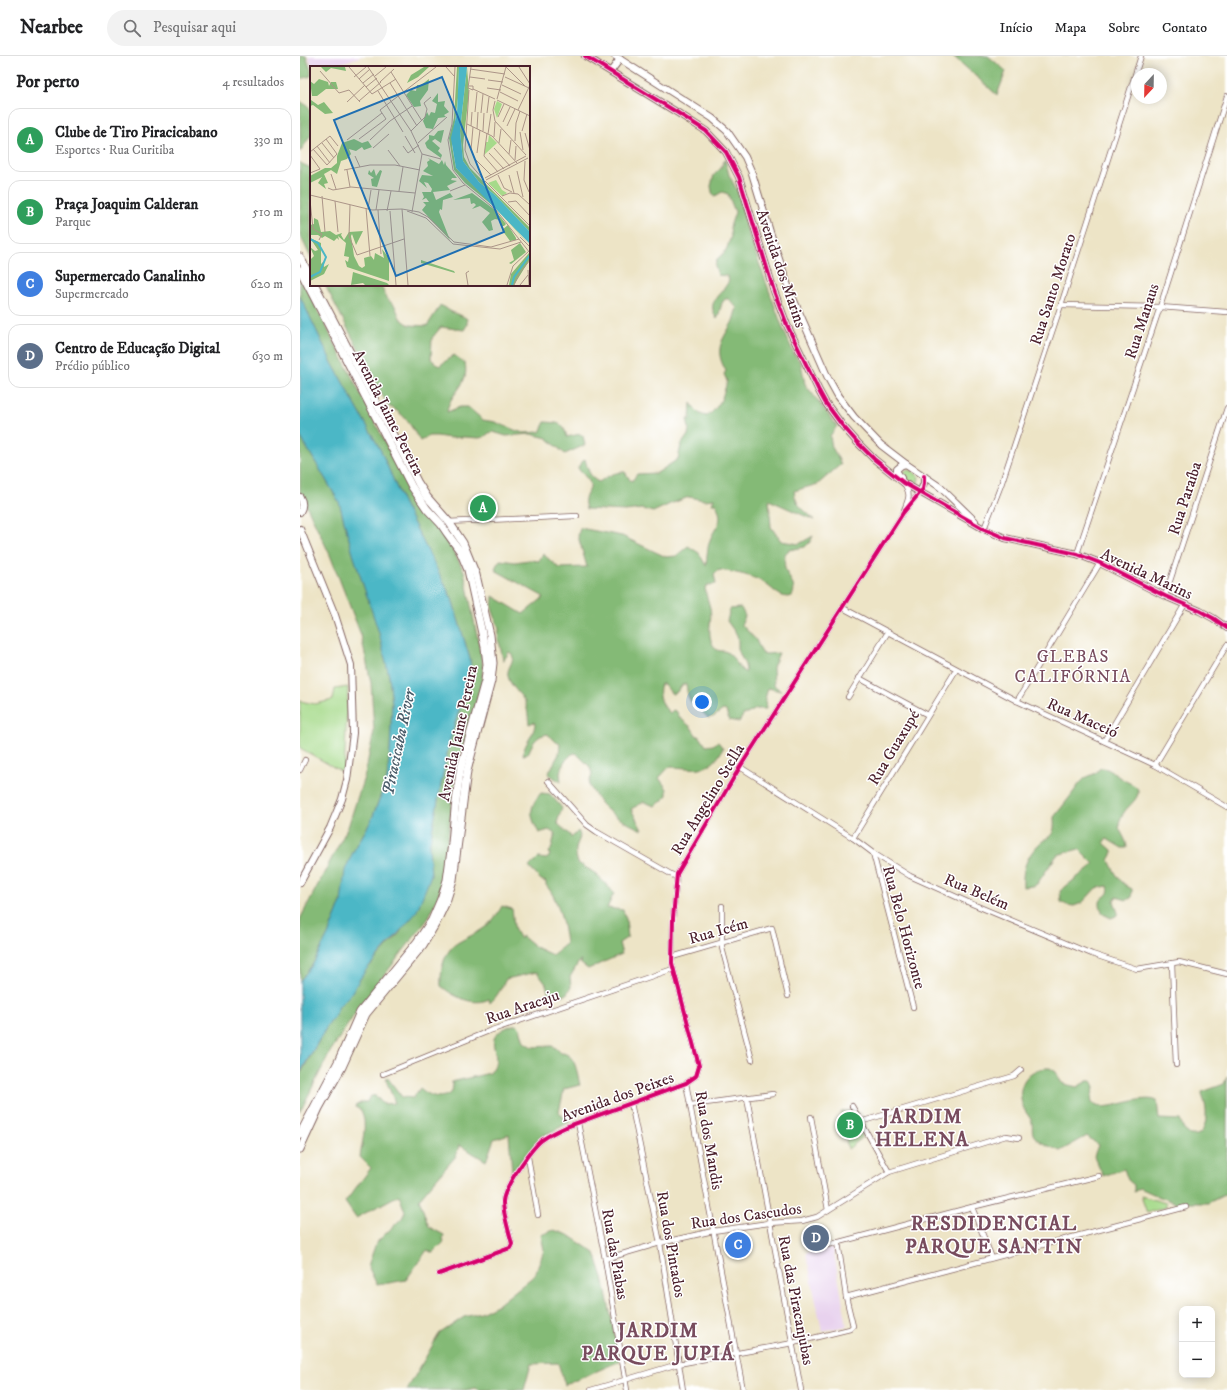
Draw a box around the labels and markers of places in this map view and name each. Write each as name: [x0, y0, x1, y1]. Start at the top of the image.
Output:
pin: A: [470, 493, 496, 523]
pin: B: [837, 1110, 863, 1140]
pin: D: [803, 1223, 829, 1253]
pin: C: [725, 1230, 751, 1260]

